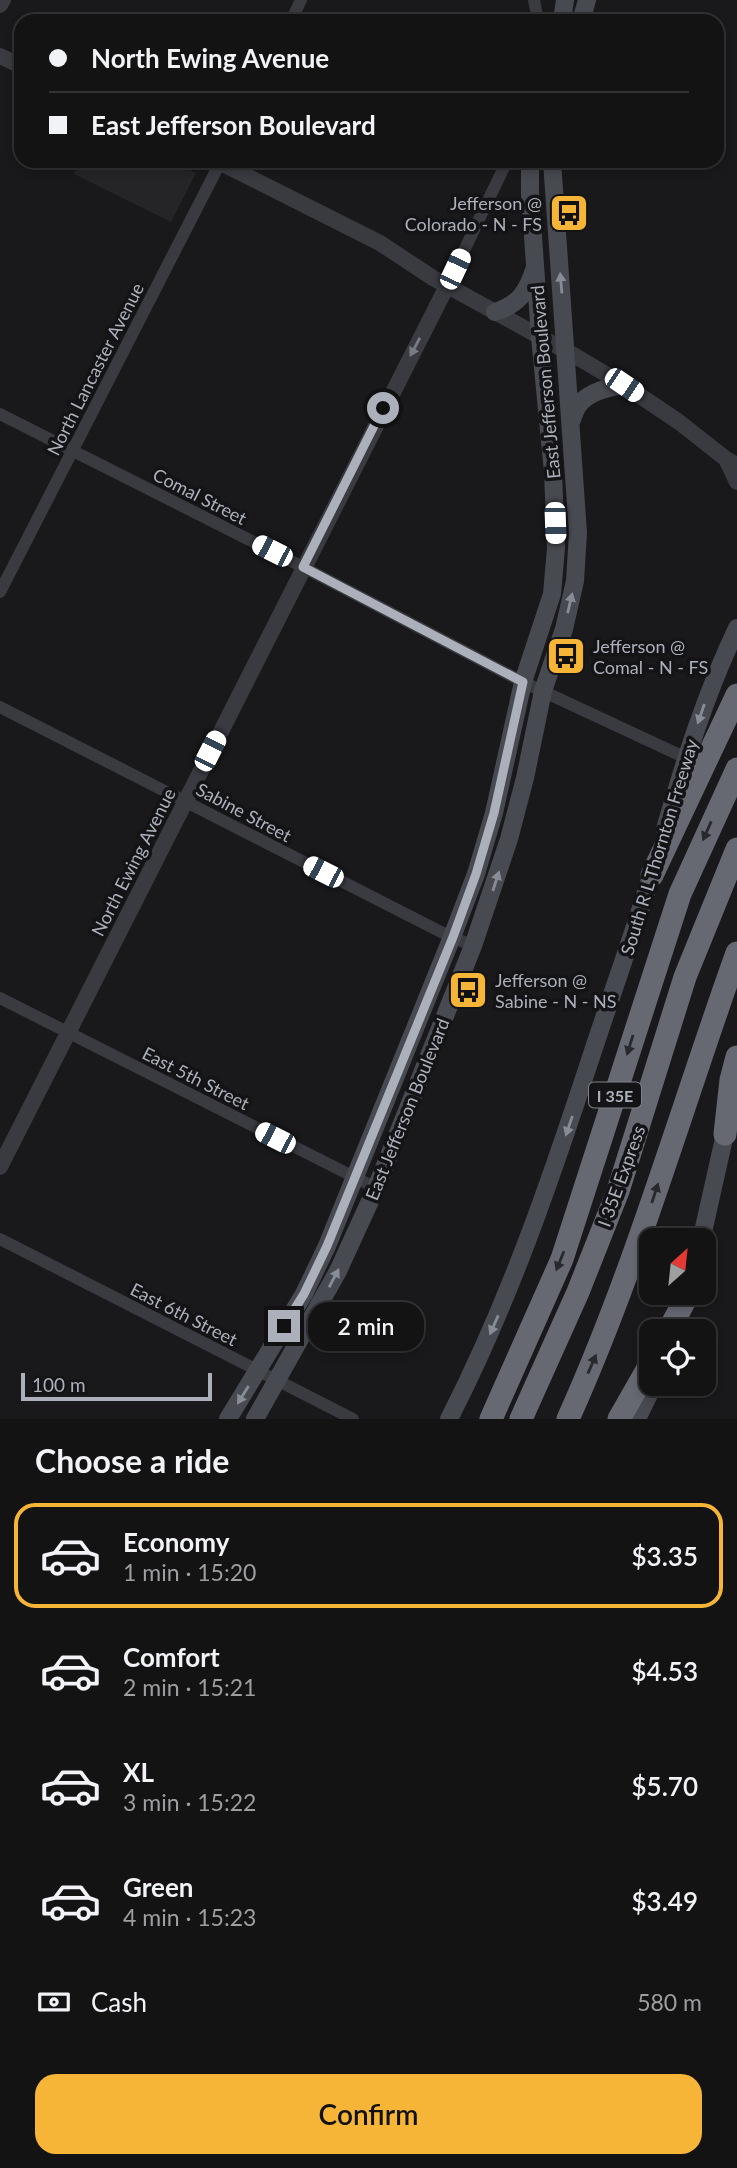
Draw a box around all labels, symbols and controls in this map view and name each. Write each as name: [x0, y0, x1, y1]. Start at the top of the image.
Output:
text: North Ewing Avenue: [91, 42, 329, 74]
text: East Jefferson Boulevard: [91, 109, 376, 141]
place label: Jefferson @ Colorado - N - FS: [405, 192, 542, 235]
bus stop icon: Jefferson @ Colorado - N - FS: [548, 192, 590, 234]
car: [437, 246, 474, 292]
one-way arrow: [555, 272, 566, 294]
street label: North Lancaster Avenue: [42, 279, 148, 459]
street label: East Jefferson Boulevard: [526, 284, 564, 480]
one-way arrow: [410, 337, 422, 357]
car: [601, 365, 648, 405]
route start: [367, 392, 399, 424]
street label: Comal Street: [150, 463, 251, 529]
car: [544, 502, 567, 544]
car: [249, 532, 296, 570]
one-way arrow: [565, 592, 576, 614]
bus stop icon: Jefferson @ Comal - N - FS: [545, 635, 587, 677]
place label: Jefferson @ Comal - N - FS: [593, 635, 708, 678]
one-way arrow: [695, 703, 706, 724]
car: [192, 728, 229, 774]
street label: South R L Thornton Freeway: [616, 736, 703, 958]
street label: Sabine Street: [193, 778, 296, 847]
street label: North Ewing Avenue: [86, 784, 180, 940]
one-way arrow: [701, 821, 713, 841]
car: [300, 853, 347, 891]
one-way arrow: [491, 871, 502, 892]
bus stop icon: Jefferson @ Sabine - N - NS: [447, 969, 489, 1011]
place label: Jefferson @ Sabine - N - NS: [495, 969, 617, 1012]
street label: East Jefferson Boulevard: [360, 1015, 454, 1203]
one-way arrow: [625, 1034, 635, 1055]
street label: East 5th Street: [139, 1042, 254, 1115]
road number: I 35E: [589, 1082, 641, 1107]
one-way arrow: [563, 1115, 574, 1136]
car: [252, 1119, 299, 1157]
street label: I 35E Express: [592, 1122, 650, 1230]
one-way arrow: [650, 1183, 661, 1204]
north arrow: [639, 1228, 716, 1306]
map controls: [639, 1228, 716, 1396]
one-way arrow: [555, 1251, 566, 1272]
one-way arrow: [328, 1268, 339, 1288]
street label: East 6th Street: [127, 1278, 242, 1351]
callout: 2 min: [308, 1302, 424, 1350]
route end: [268, 1310, 300, 1342]
text: 2 min: [338, 1312, 394, 1340]
one-way arrow: [488, 1314, 499, 1335]
button: locate: [639, 1319, 716, 1396]
one-way arrow: [586, 1354, 598, 1374]
scale bar: [21, 1370, 212, 1402]
text: 100 m: [32, 1373, 86, 1396]
one-way arrow: [237, 1385, 250, 1405]
text: Choose a ride: [35, 1441, 229, 1480]
icon: car: [39, 1524, 102, 1587]
text: Economy: [123, 1526, 229, 1558]
text: $3.35: [632, 1540, 698, 1572]
text: 1 min · 15:20: [123, 1558, 256, 1586]
icon: car: [39, 1639, 102, 1702]
text: Comfort: [123, 1641, 220, 1673]
text: $4.53: [632, 1655, 698, 1687]
text: 2 min · 15:21: [123, 1673, 256, 1701]
icon: car: [39, 1754, 102, 1817]
text: XL: [123, 1756, 154, 1788]
text: $5.70: [632, 1770, 698, 1802]
text: 3 min · 15:22: [123, 1788, 256, 1816]
icon: car: [39, 1869, 102, 1932]
text: Green: [123, 1871, 193, 1903]
text: $3.49: [632, 1885, 698, 1917]
text: 4 min · 15:23: [123, 1903, 256, 1931]
icon: cash: [35, 1983, 73, 2021]
text: Cash: [91, 1986, 147, 2018]
text: 580 m: [637, 1988, 702, 2016]
button: Confirm: [35, 2074, 702, 2154]

